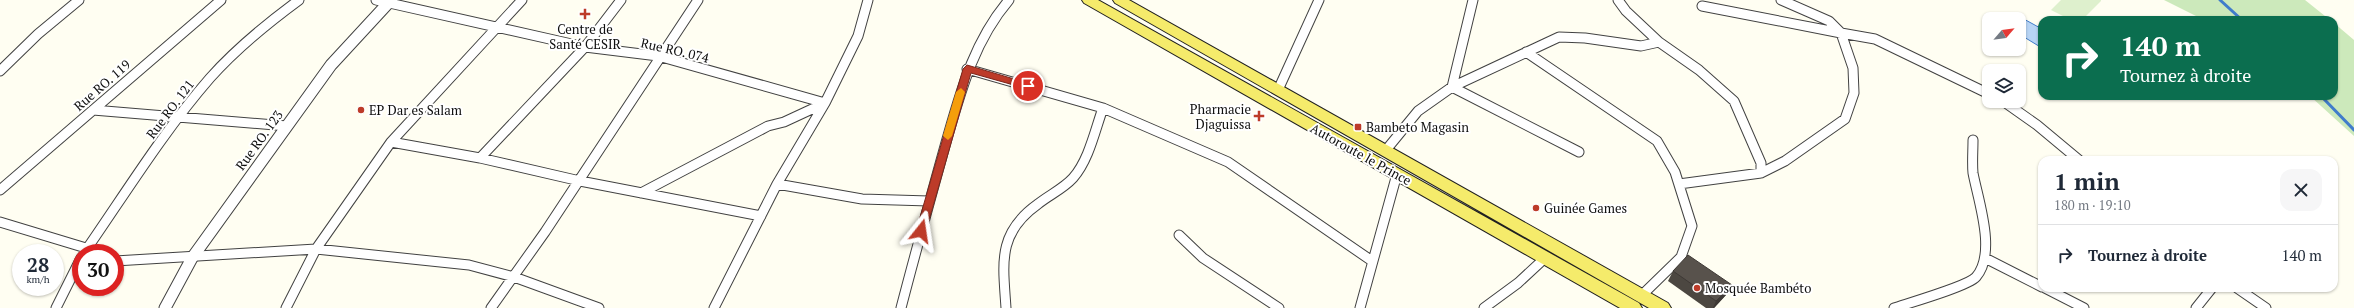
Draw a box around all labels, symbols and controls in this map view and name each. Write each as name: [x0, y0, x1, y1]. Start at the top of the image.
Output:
marker: Centre de Santé CESIR: [579, 8, 591, 20]
north arrow: [1982, 12, 2026, 56]
map controls: [1982, 12, 2026, 108]
place label: Centre de Santé CESIR: [549, 20, 621, 53]
text: 140 m: [2120, 27, 2201, 64]
icon: right: [2054, 32, 2106, 84]
street label: Rue RO. 074: [639, 33, 711, 67]
street label: Rue RO. 119: [70, 55, 134, 115]
text: Tournez à droite: [2120, 63, 2251, 87]
button: layers: [1982, 64, 2026, 108]
pin: [1011, 69, 1045, 103]
icon: arrive: [1017, 75, 1039, 97]
street label: Rue RO. 121: [142, 76, 198, 142]
place label: Pharmacie Djaguissa: [1190, 100, 1251, 133]
place label: EP Dar es Salam: [369, 101, 462, 119]
marker: EP Dar es Salam: [356, 105, 366, 115]
street label: Rue RO. 123: [231, 106, 287, 173]
marker: Pharmacie Djaguissa: [1254, 111, 1264, 121]
place label: Bambeto Magasin: [1366, 118, 1469, 136]
street label: Autoroute le Prince: [1307, 119, 1415, 189]
marker: Bambeto Magasin: [1353, 122, 1363, 132]
text: 1 min: [2054, 165, 2120, 197]
button: close: [2280, 169, 2322, 211]
text: 180 m · 19:10: [2054, 196, 2131, 214]
place label: Guinée Games: [1544, 199, 1627, 217]
marker: Guinée Games: [1531, 203, 1541, 213]
position arrow: [900, 210, 942, 252]
speed limit sign: 30: [72, 244, 124, 296]
icon: right: [2054, 244, 2076, 266]
text: Tournez à droite: [2088, 245, 2207, 265]
text: 140 m: [2281, 245, 2322, 265]
text: 28: [27, 251, 49, 278]
text: km/h: [26, 273, 50, 286]
place label: Mosquée Bambéto: [1705, 279, 1811, 297]
marker: Mosquée Bambéto: [1692, 283, 1702, 293]

